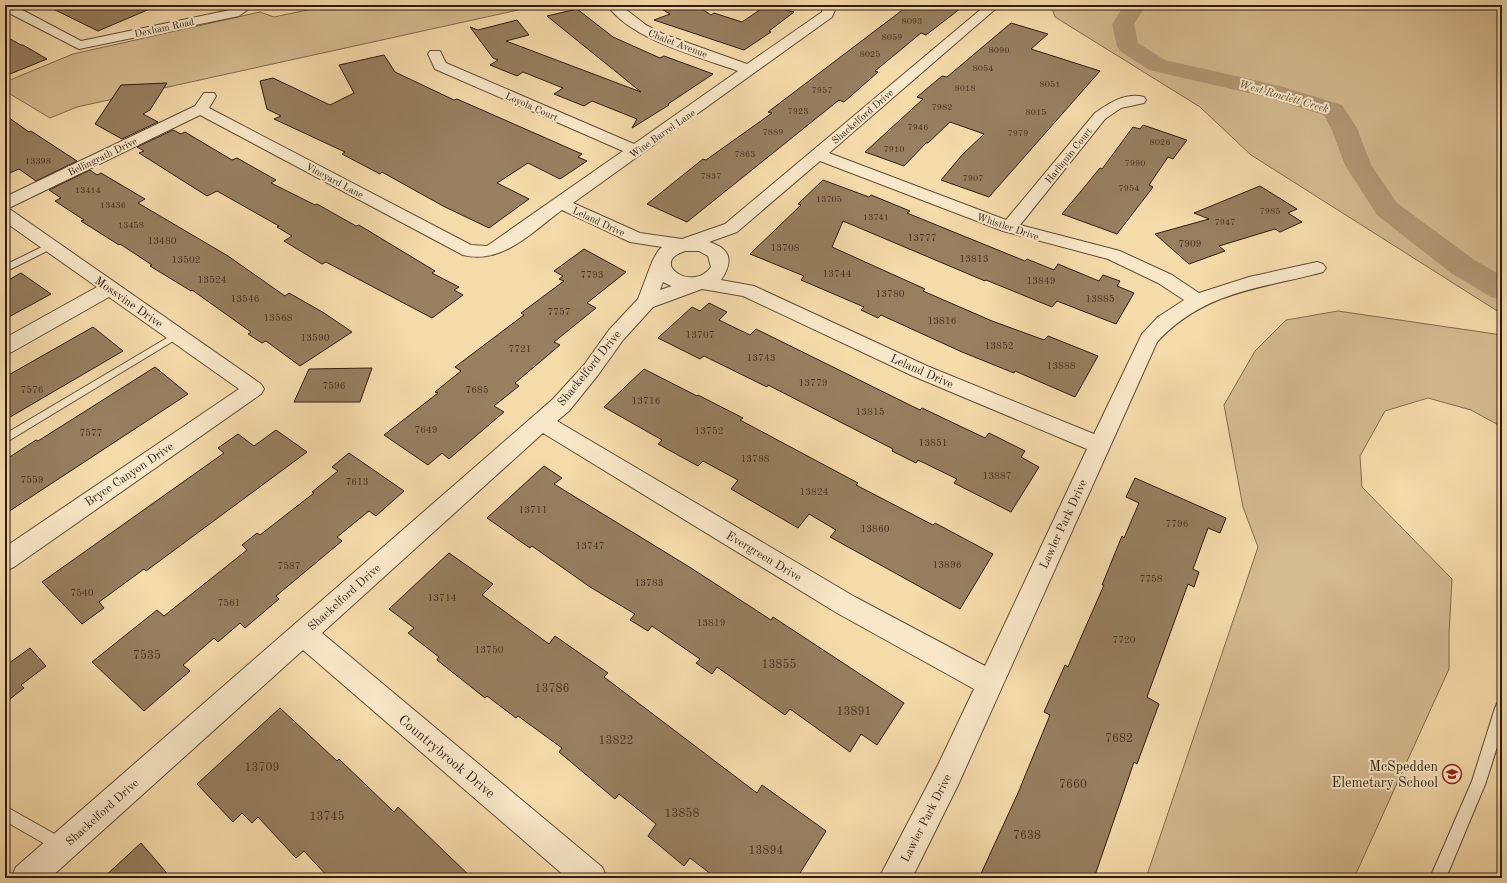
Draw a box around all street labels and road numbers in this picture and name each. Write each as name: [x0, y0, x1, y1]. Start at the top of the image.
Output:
street label: Dexham Road: [133, 17, 195, 39]
street label: Chalet Avenue: [647, 28, 709, 60]
street label: Shackelford Drive: [830, 87, 896, 146]
street label: Loyola Court: [504, 91, 560, 123]
street label: Wine Barrel Lane: [628, 107, 698, 160]
street label: Harliquin Court: [1043, 126, 1094, 185]
street label: Bellingrath Drive: [66, 136, 139, 178]
street label: Vineyard Lane: [304, 162, 365, 200]
street label: Leland Drive: [571, 205, 627, 239]
street label: Whistler Drive: [975, 212, 1040, 242]
street label: Mossvine Drive: [92, 275, 165, 331]
street label: Shackelford Drive: [556, 328, 624, 409]
street label: Leland Drive: [888, 353, 955, 391]
street label: Bryce Canyon Drive: [83, 441, 176, 509]
street label: Lawler Park Drive: [1038, 478, 1090, 571]
street label: Evergreen Drive: [724, 530, 804, 584]
street label: Shackelford Drive: [306, 562, 384, 633]
street label: Countrybrook Drive: [395, 713, 497, 801]
street label: Lawler Park Drive: [900, 772, 954, 864]
street label: Shackelford Drive: [64, 777, 142, 848]

